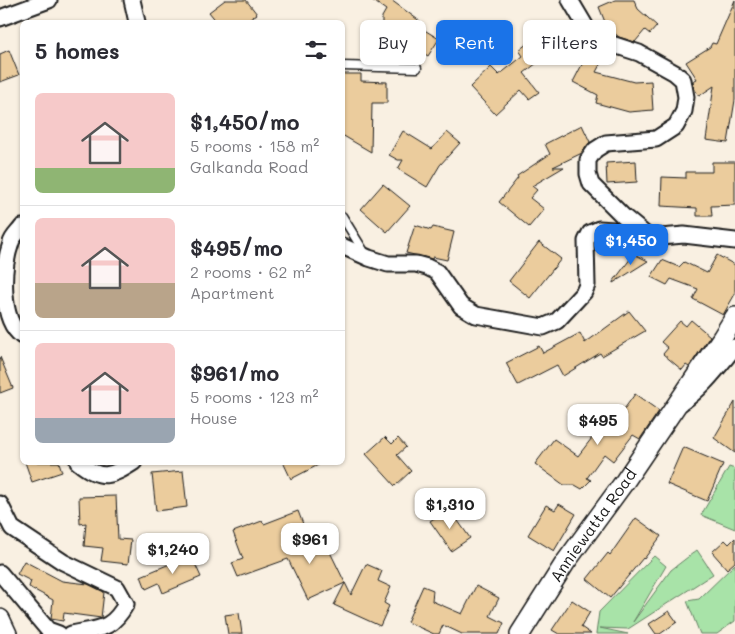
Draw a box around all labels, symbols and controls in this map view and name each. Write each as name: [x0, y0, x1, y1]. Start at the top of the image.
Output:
chip: Buy: [360, 20, 426, 65]
chip: Rent: [436, 20, 513, 65]
chip: Filters: [523, 20, 616, 65]
icon: filters: [302, 36, 330, 64]
text: 5 homes: [35, 37, 120, 64]
text: $1,450/mo: [190, 108, 300, 135]
icon: home: [75, 113, 135, 173]
text: 5 rooms · 158 m²: [190, 135, 319, 156]
text: Galkanda Road: [190, 156, 308, 177]
pin: $1,450: [590, 224, 672, 266]
text: $1,450: [605, 229, 657, 250]
text: $495/mo: [190, 234, 283, 261]
icon: home: [75, 238, 135, 298]
text: 2 rooms · 62 m²: [190, 261, 311, 282]
text: Apartment: [190, 282, 275, 303]
text: $961/mo: [190, 359, 279, 386]
icon: home: [75, 363, 135, 423]
text: 5 rooms · 123 m²: [190, 386, 319, 407]
pin: $495: [568, 404, 628, 446]
text: House: [190, 407, 237, 428]
text: $495: [579, 409, 618, 430]
street label: Anniewatta Road: [545, 464, 641, 586]
pin: $1,310: [409, 488, 491, 530]
text: $1,310: [426, 493, 474, 514]
pin: $961: [280, 522, 340, 565]
text: $961: [292, 528, 328, 549]
pin: $1,240: [132, 532, 214, 575]
text: $1,240: [147, 538, 199, 559]

